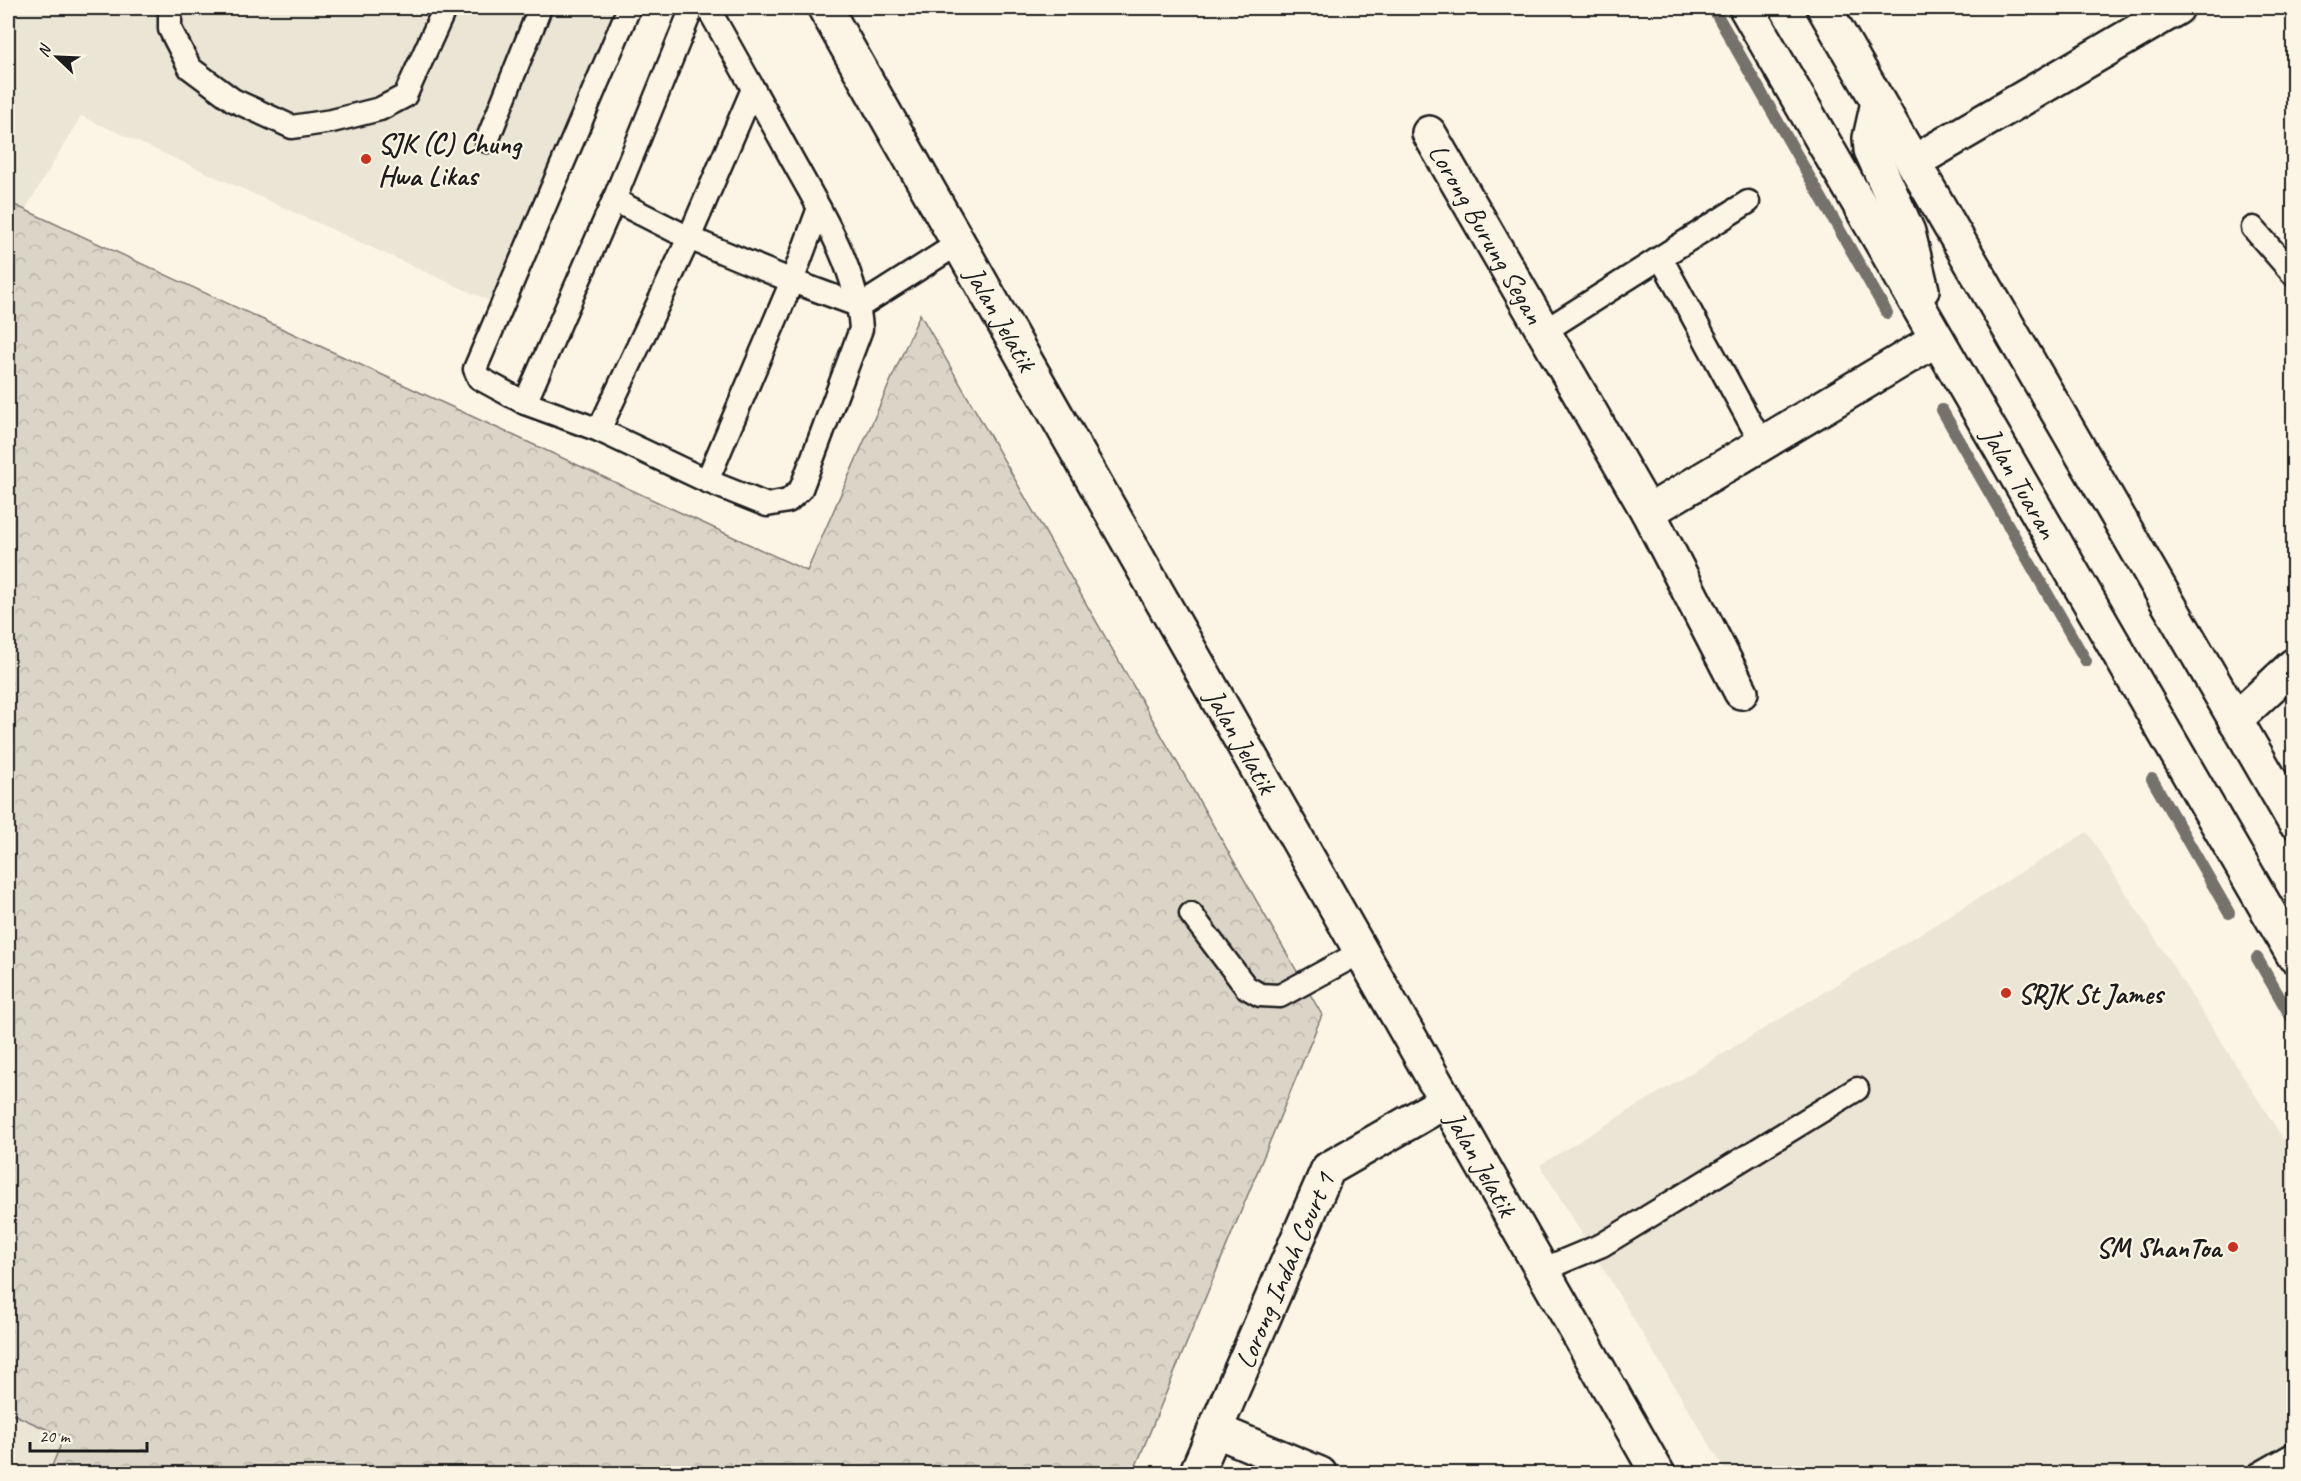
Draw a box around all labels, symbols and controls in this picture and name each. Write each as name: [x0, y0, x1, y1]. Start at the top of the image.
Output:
north arrow: [27, 27, 87, 87]
text: N: [33, 40, 56, 60]
place label: SJK (C) Chung Hwa Likas: [378, 126, 524, 193]
street label: Lorong Burung Segan: [1421, 137, 1553, 331]
marker: SJK (C) Chung Hwa Likas: [359, 152, 373, 166]
street label: Jalan Jelatik: [956, 258, 1046, 379]
street label: Jalan Tuaran: [1973, 419, 2066, 546]
street label: Jalan Jelatik: [1196, 681, 1286, 802]
place label: SRJK St James: [2018, 976, 2166, 1011]
marker: SRJK St James: [1999, 986, 2013, 1000]
street label: Jalan Jelatik: [1436, 1103, 1526, 1224]
street label: Lorong Indah Court 1: [1227, 1166, 1343, 1374]
place label: SM ShanToa: [2096, 1230, 2223, 1265]
marker: SM ShanToa: [2226, 1240, 2240, 1254]
scale bar: [30, 1415, 147, 1453]
text: 20 m: [39, 1425, 72, 1447]

